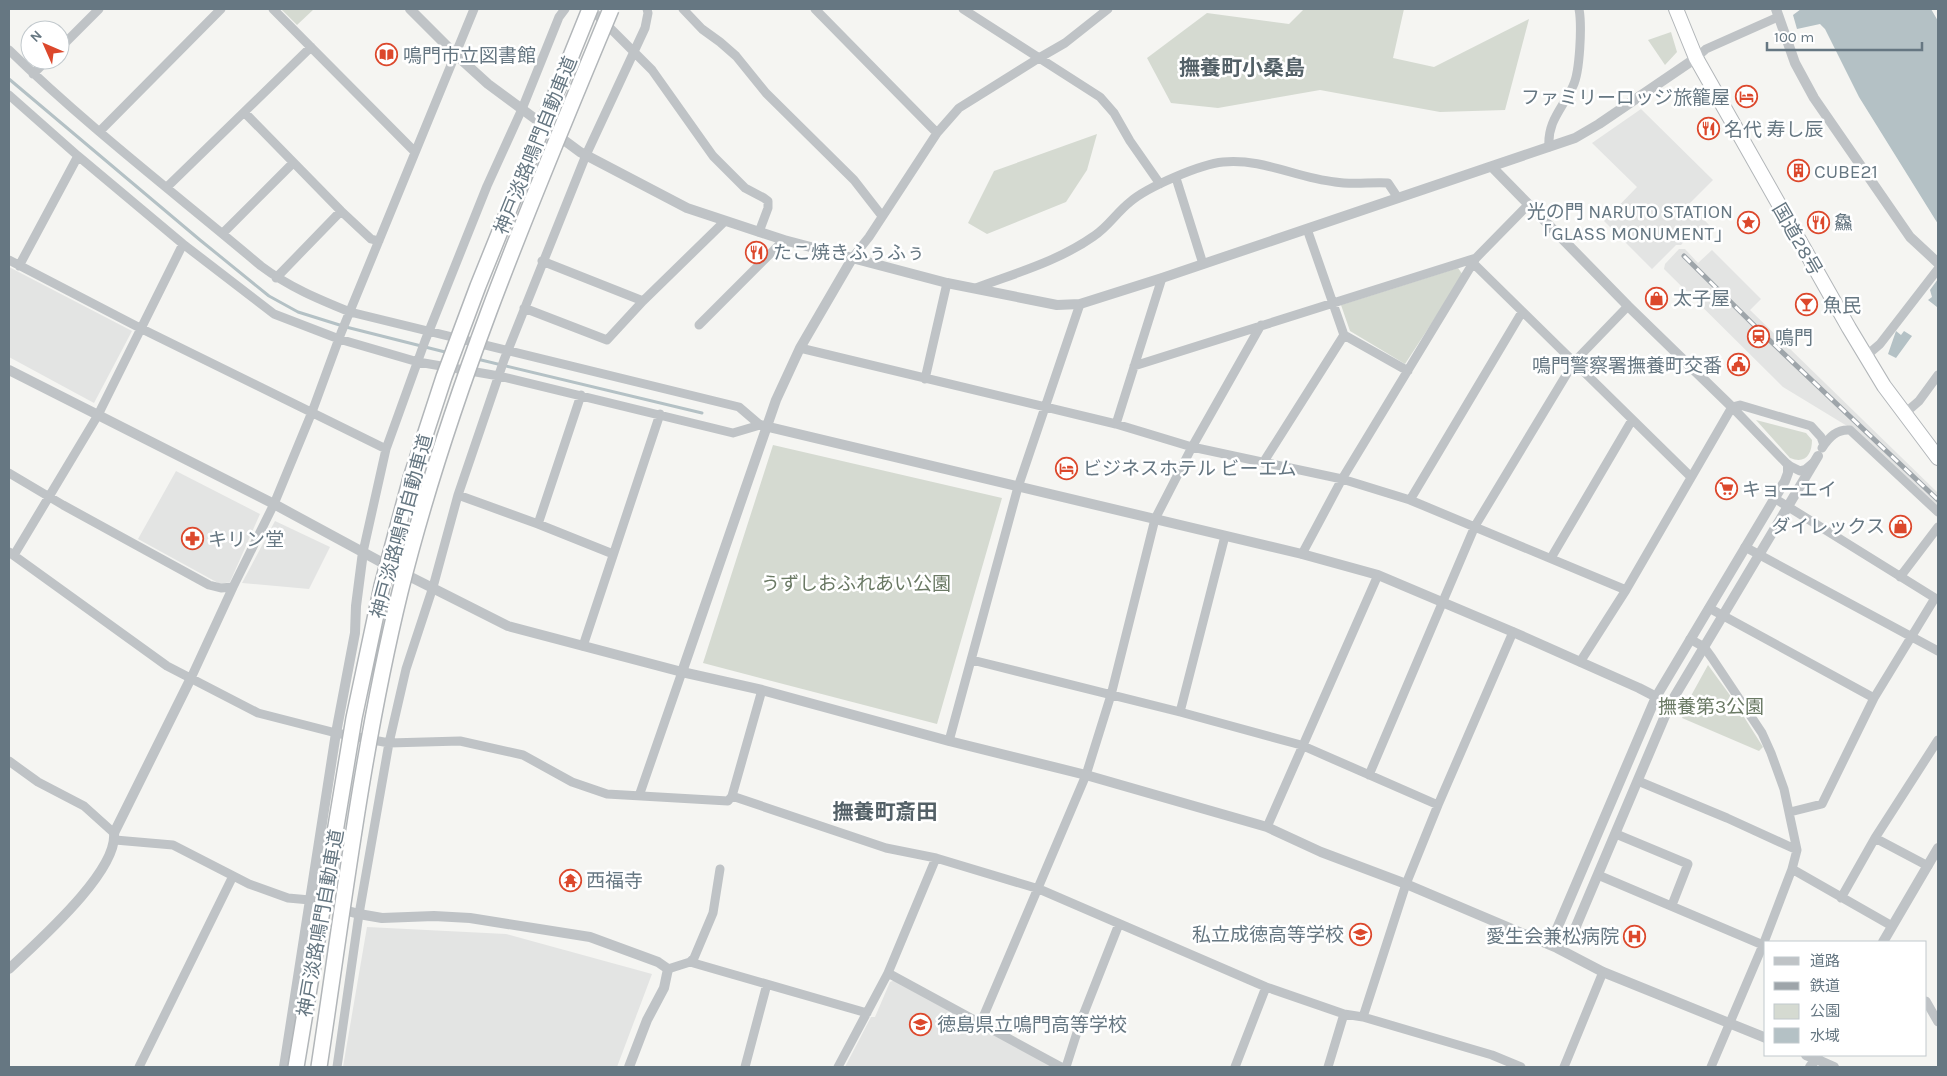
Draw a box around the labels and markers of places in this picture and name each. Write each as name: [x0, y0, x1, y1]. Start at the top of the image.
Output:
library icon: 鳴門市立図書館: [375, 43, 399, 67]
place label: 鳴門市立図書館: [403, 45, 536, 67]
hotel icon: ファミリーロッジ旅籠屋: [1734, 85, 1758, 109]
place label: ファミリーロッジ旅籠屋: [1521, 87, 1730, 109]
restaurant icon: 名代 寿し辰: [1696, 117, 1720, 141]
place label: 名代 寿し辰: [1724, 119, 1824, 141]
building icon: CUBE21: [1786, 159, 1810, 183]
place label: CUBE21: [1814, 161, 1878, 183]
place label: 光の門 NARUTO STATION 「GLASS MONUMENT」: [1527, 201, 1733, 245]
place icon: 光の門 NARUTO STATION 「GLASS MONUMENT」: [1737, 210, 1761, 234]
restaurant icon: 鱻: [1806, 210, 1830, 234]
place label: 鱻: [1834, 212, 1853, 234]
restaurant icon: たこ焼きふぅふぅ: [745, 240, 769, 264]
place label: たこ焼きふぅふぅ: [773, 242, 925, 264]
shop icon: 太子屋: [1645, 286, 1669, 310]
place label: 太子屋: [1673, 288, 1730, 310]
bar icon: 魚民: [1795, 293, 1819, 317]
place label: 魚民: [1823, 295, 1861, 317]
station icon: 鳴門: [1747, 325, 1771, 349]
place label: 鳴門: [1775, 327, 1813, 349]
public building icon: 鳴門警察署撫養町交番: [1726, 353, 1750, 377]
place label: 鳴門警察署撫養町交番: [1532, 355, 1722, 377]
hotel icon: ビジネスホテル ビーエム: [1055, 456, 1079, 480]
place label: ビジネスホテル ビーエム: [1083, 458, 1297, 480]
supermarket icon: キョーエイ: [1714, 477, 1738, 501]
place label: キョーエイ: [1742, 479, 1837, 501]
shop icon: ダイレックス: [1889, 514, 1913, 538]
place label: ダイレックス: [1772, 516, 1885, 538]
pharmacy icon: キリン堂: [180, 527, 204, 551]
place label: キリン堂: [208, 529, 284, 551]
temple icon: 西福寺: [558, 868, 582, 892]
place label: 西福寺: [586, 870, 643, 892]
school or university icon: 私立成徳高等学校: [1348, 922, 1372, 946]
place label: 私立成徳高等学校: [1192, 924, 1344, 946]
hospital icon: 愛生会兼松病院: [1623, 924, 1647, 948]
place label: 愛生会兼松病院: [1486, 926, 1619, 948]
school or university icon: 徳島県立鳴門高等学校: [909, 1012, 933, 1036]
place label: 徳島県立鳴門高等学校: [937, 1014, 1127, 1036]

